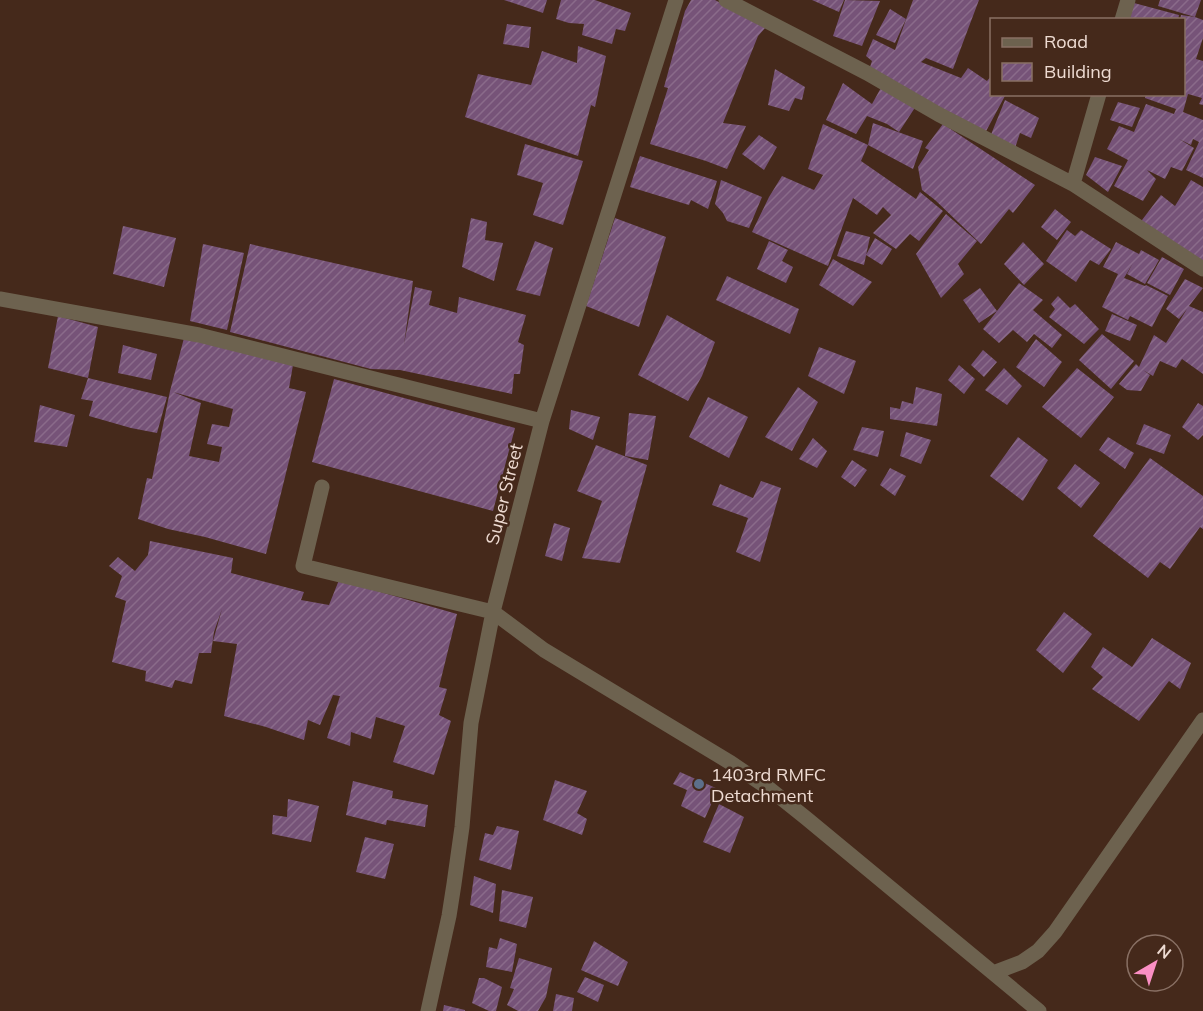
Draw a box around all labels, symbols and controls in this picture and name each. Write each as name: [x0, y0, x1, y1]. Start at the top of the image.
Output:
legend: [990, 18, 1185, 96]
text: Road: [1044, 30, 1088, 53]
text: Building: [1044, 60, 1112, 83]
street label: Super Street: [480, 441, 528, 547]
place label: 1403rd RMFC Detachment: [711, 763, 826, 807]
marker: 1403rd RMFC Detachment: [692, 777, 706, 791]
north arrow: [1125, 933, 1185, 993]
text: N: [1153, 940, 1175, 963]

